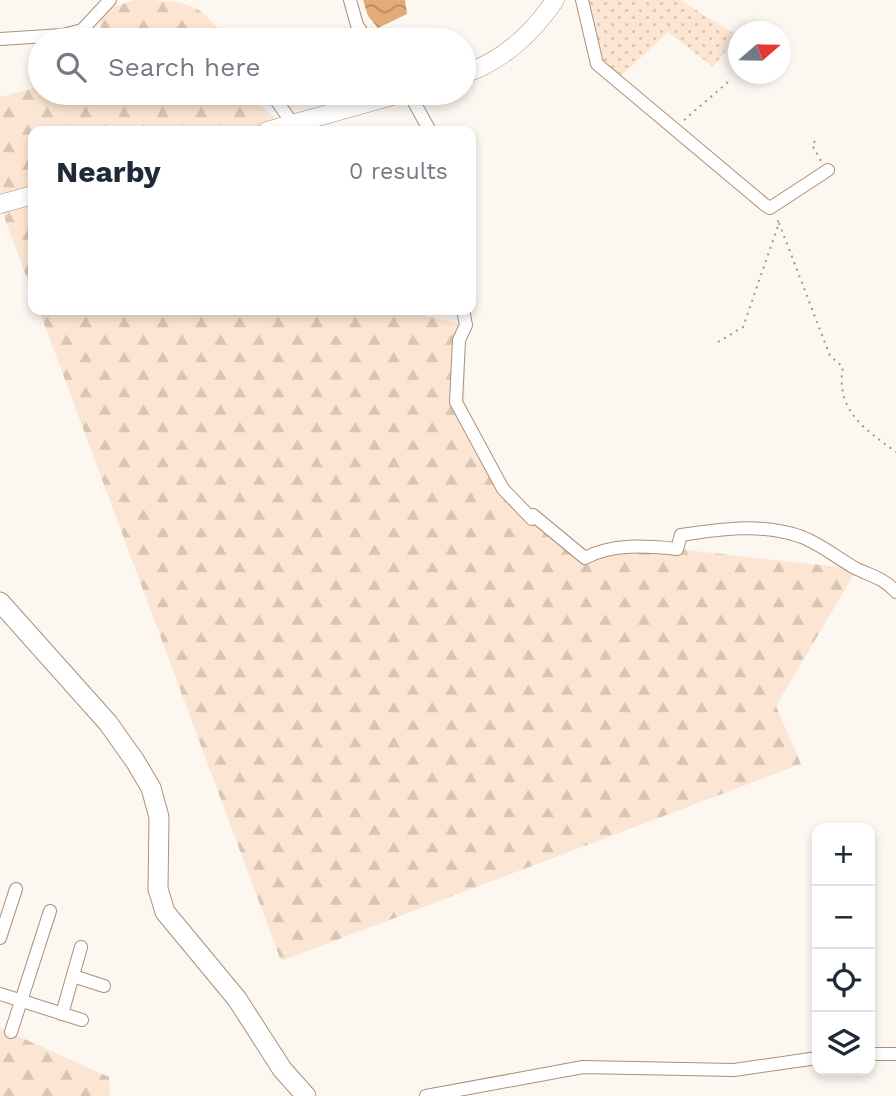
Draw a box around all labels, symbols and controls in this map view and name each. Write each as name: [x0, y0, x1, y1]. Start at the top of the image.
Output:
north arrow: [728, 21, 791, 84]
search box: [28, 28, 476, 105]
icon: search: [52, 48, 90, 86]
text: Search here: [108, 52, 260, 82]
text: Nearby: [56, 154, 161, 189]
text: 0 results: [349, 158, 448, 185]
map controls: [812, 823, 875, 1075]
button: +: [812, 823, 875, 886]
button: −: [812, 886, 875, 949]
button: locate: [812, 949, 875, 1012]
button: layers: [812, 1012, 875, 1075]

